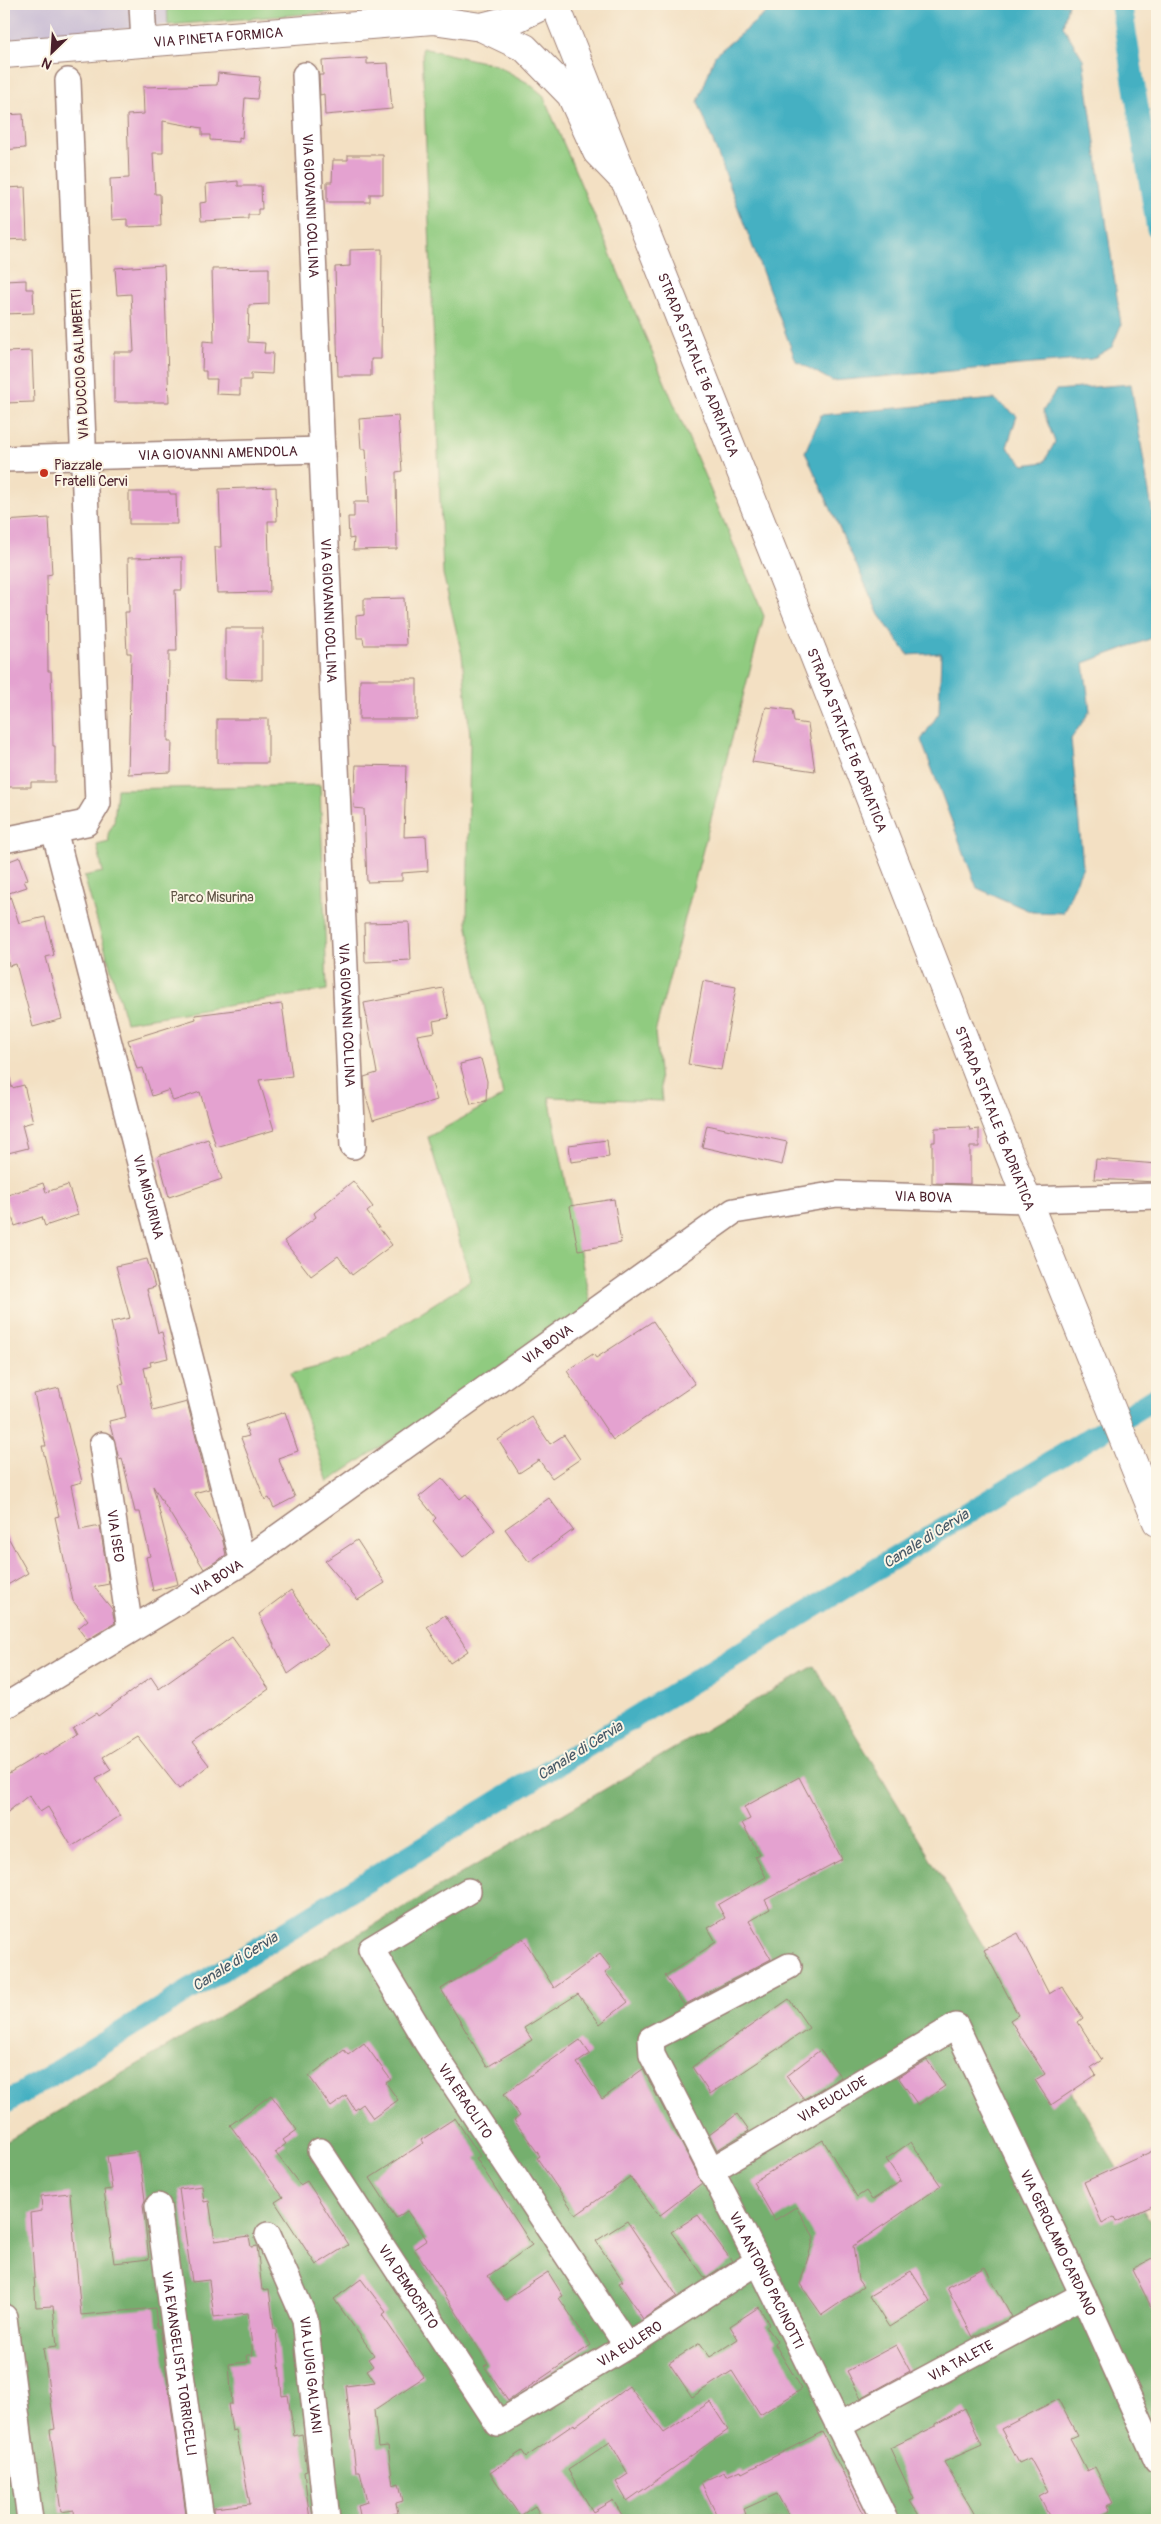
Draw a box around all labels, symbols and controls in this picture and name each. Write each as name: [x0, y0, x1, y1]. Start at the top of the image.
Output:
street label: VIA PINETA FORMICA: [153, 23, 284, 51]
north arrow: [28, 28, 78, 78]
text: N: [39, 54, 55, 73]
street label: VIA GIOVANNI COLLINA: [299, 133, 323, 278]
street label: STRADA STATALE 16 ADRIATICA: [654, 270, 743, 459]
street label: VIA DUCCIO GALIMBERTI: [68, 288, 92, 440]
street label: VIA GIOVANNI AMENDOLA: [138, 442, 298, 464]
place label: Piazzale Fratelli Cervi: [54, 457, 128, 490]
marker: Piazzale Fratelli Cervi: [38, 467, 50, 479]
street label: VIA GIOVANNI COLLINA: [317, 538, 341, 683]
street label: STRADA STATALE 16 ADRIATICA: [803, 646, 891, 835]
park label: Parco Misurina: [170, 889, 254, 906]
street label: VIA GIOVANNI COLLINA: [335, 943, 359, 1087]
street label: STRADA STATALE 16 ADRIATICA: [951, 1024, 1039, 1213]
street label: VIA MISURINA: [130, 1153, 168, 1241]
street label: VIA BOVA: [894, 1187, 953, 1206]
street label: VIA BOVA: [519, 1321, 576, 1368]
water label: Canale di Cervia: [880, 1505, 973, 1573]
street label: VIA ISEO: [103, 1509, 128, 1563]
street label: VIA BOVA: [188, 1556, 246, 1600]
water label: Canale di Cervia: [534, 1717, 627, 1785]
water label: Canale di Cervia: [189, 1928, 282, 1996]
street label: VIA ERACLITO: [435, 2060, 496, 2142]
street label: VIA EUCLIDE: [795, 2072, 870, 2126]
street label: VIA GEROLAMO CARDANO: [1017, 2167, 1100, 2318]
street label: VIA ANTONIO PACINOTTI: [726, 2209, 808, 2351]
street label: VIA DEMOCRITO: [375, 2241, 442, 2332]
street label: VIA EVANGELISTA TORRICELLI: [159, 2270, 201, 2457]
street label: VIA LUIGI GALVANI: [296, 2315, 326, 2434]
street label: VIA EULERO: [594, 2317, 665, 2370]
street label: VIA TALETE: [925, 2336, 996, 2385]

